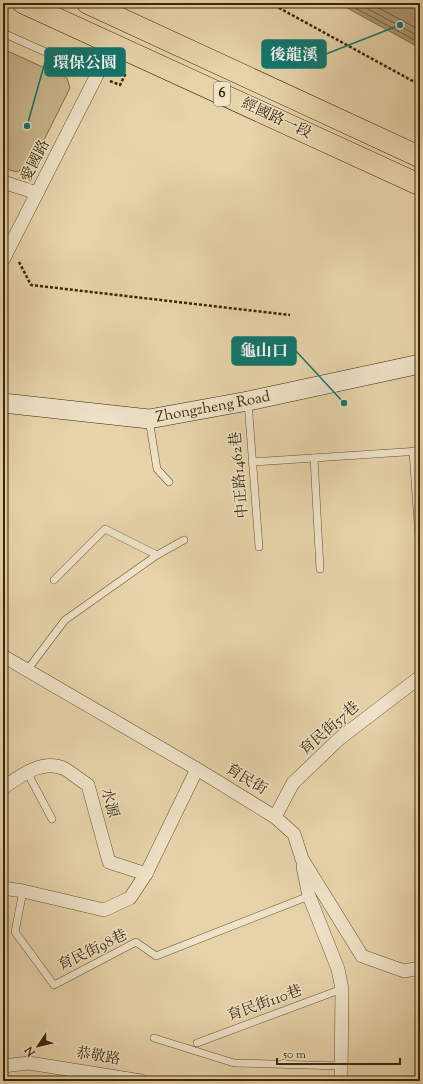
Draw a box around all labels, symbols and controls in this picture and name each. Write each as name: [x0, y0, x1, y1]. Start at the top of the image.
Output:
callout: 後龍溪: [262, 40, 326, 68]
text: 後龍溪: [270, 45, 318, 68]
callout: 環保公園: [45, 48, 125, 76]
text: 環保公園: [53, 53, 117, 76]
road number: 6: [214, 82, 230, 106]
street label: 經國路一段: [238, 94, 314, 144]
street label: 愛國路: [16, 136, 56, 186]
callout: 龜山口: [232, 337, 296, 365]
text: 龜山口: [240, 341, 288, 364]
street label: Zhongzheng Road: [154, 386, 273, 428]
street label: 中正路1462巷: [226, 431, 254, 519]
street label: 育民街57巷: [296, 697, 364, 761]
street label: 育民街: [221, 759, 271, 801]
street label: 水源: [95, 786, 123, 820]
street label: 育民街98巷: [55, 925, 131, 977]
street label: 育民街110巷: [225, 981, 305, 1027]
north arrow: [18, 1026, 58, 1066]
scale bar: [277, 1040, 400, 1066]
text: N: [21, 1043, 40, 1060]
street label: 恭敬路: [74, 1043, 122, 1071]
text: 50 m: [282, 1046, 306, 1064]

